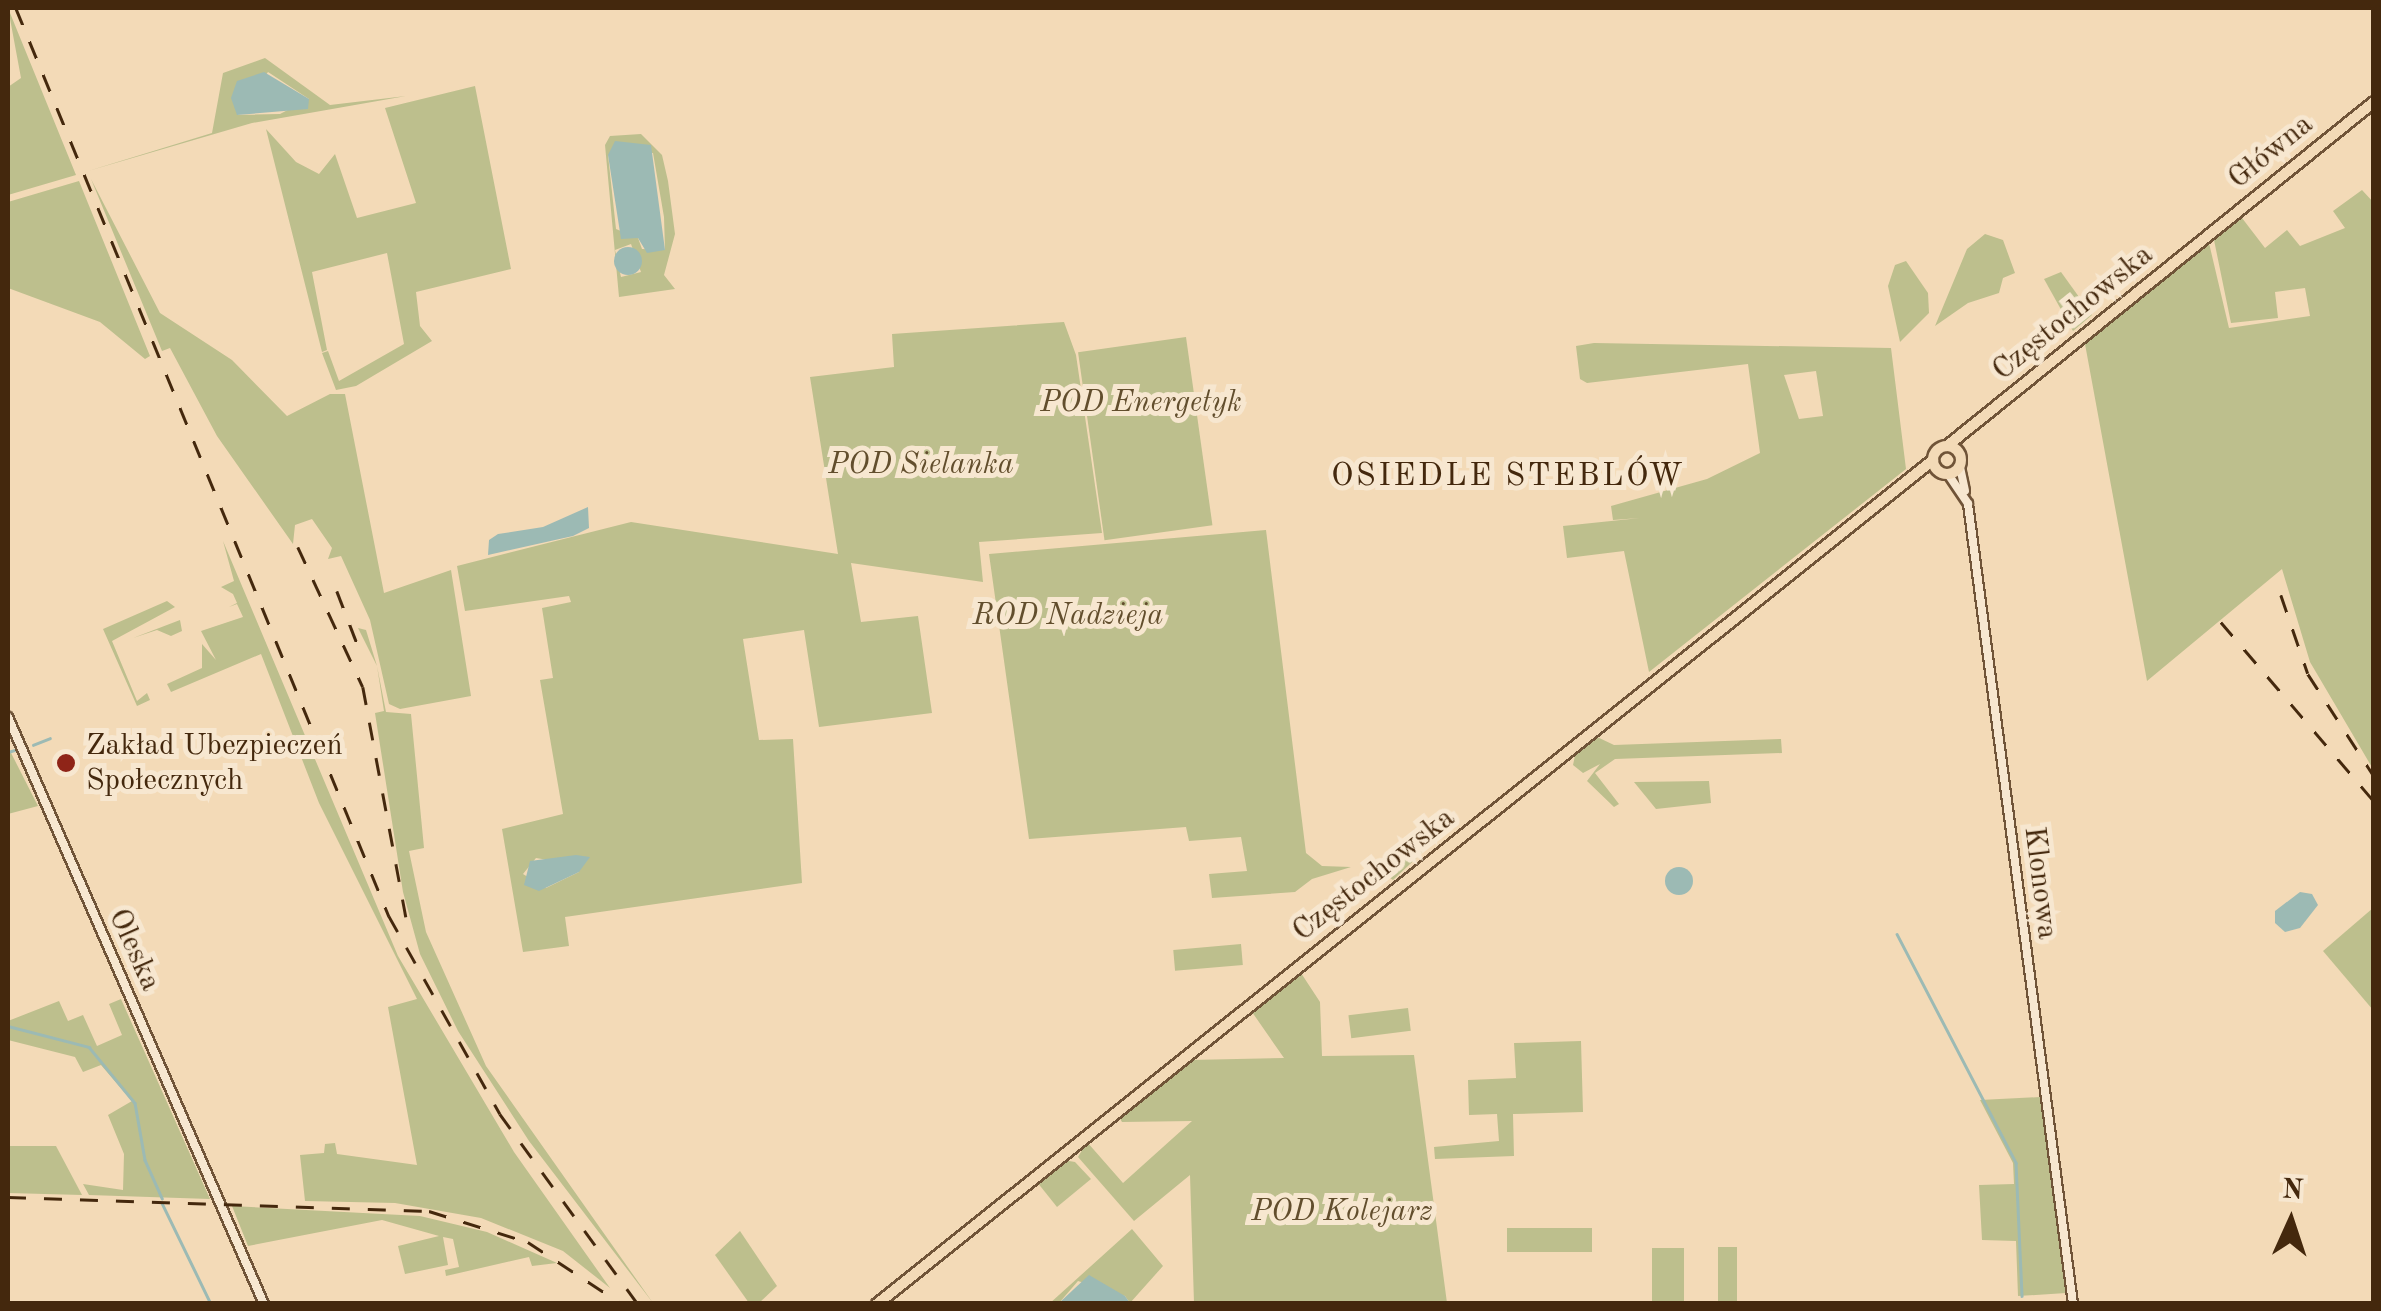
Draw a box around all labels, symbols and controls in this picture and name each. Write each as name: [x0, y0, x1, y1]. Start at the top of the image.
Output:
street label: Główna: [2221, 107, 2321, 197]
street label: Częstochowska: [1986, 237, 2160, 389]
park label: POD Energetyk: [1040, 385, 1242, 421]
park label: POD Sielanka: [828, 447, 1014, 483]
district label: OSIEDLE STEBLÓW: [1331, 458, 1685, 496]
park label: ROD Nadzieja: [973, 598, 1163, 634]
place label: Zakład Ubezpieczeń Społecznych: [86, 728, 343, 798]
marker: Zakład Ubezpieczeń Społecznych: [55, 752, 77, 774]
street label: Częstochowska: [1286, 800, 1462, 950]
street label: Klonowa: [2015, 825, 2065, 941]
street label: Oleska: [100, 903, 168, 997]
north arrow: [2241, 1171, 2341, 1271]
text: N: [2281, 1177, 2304, 1206]
park label: POD Kolejarz: [1251, 1194, 1433, 1230]

